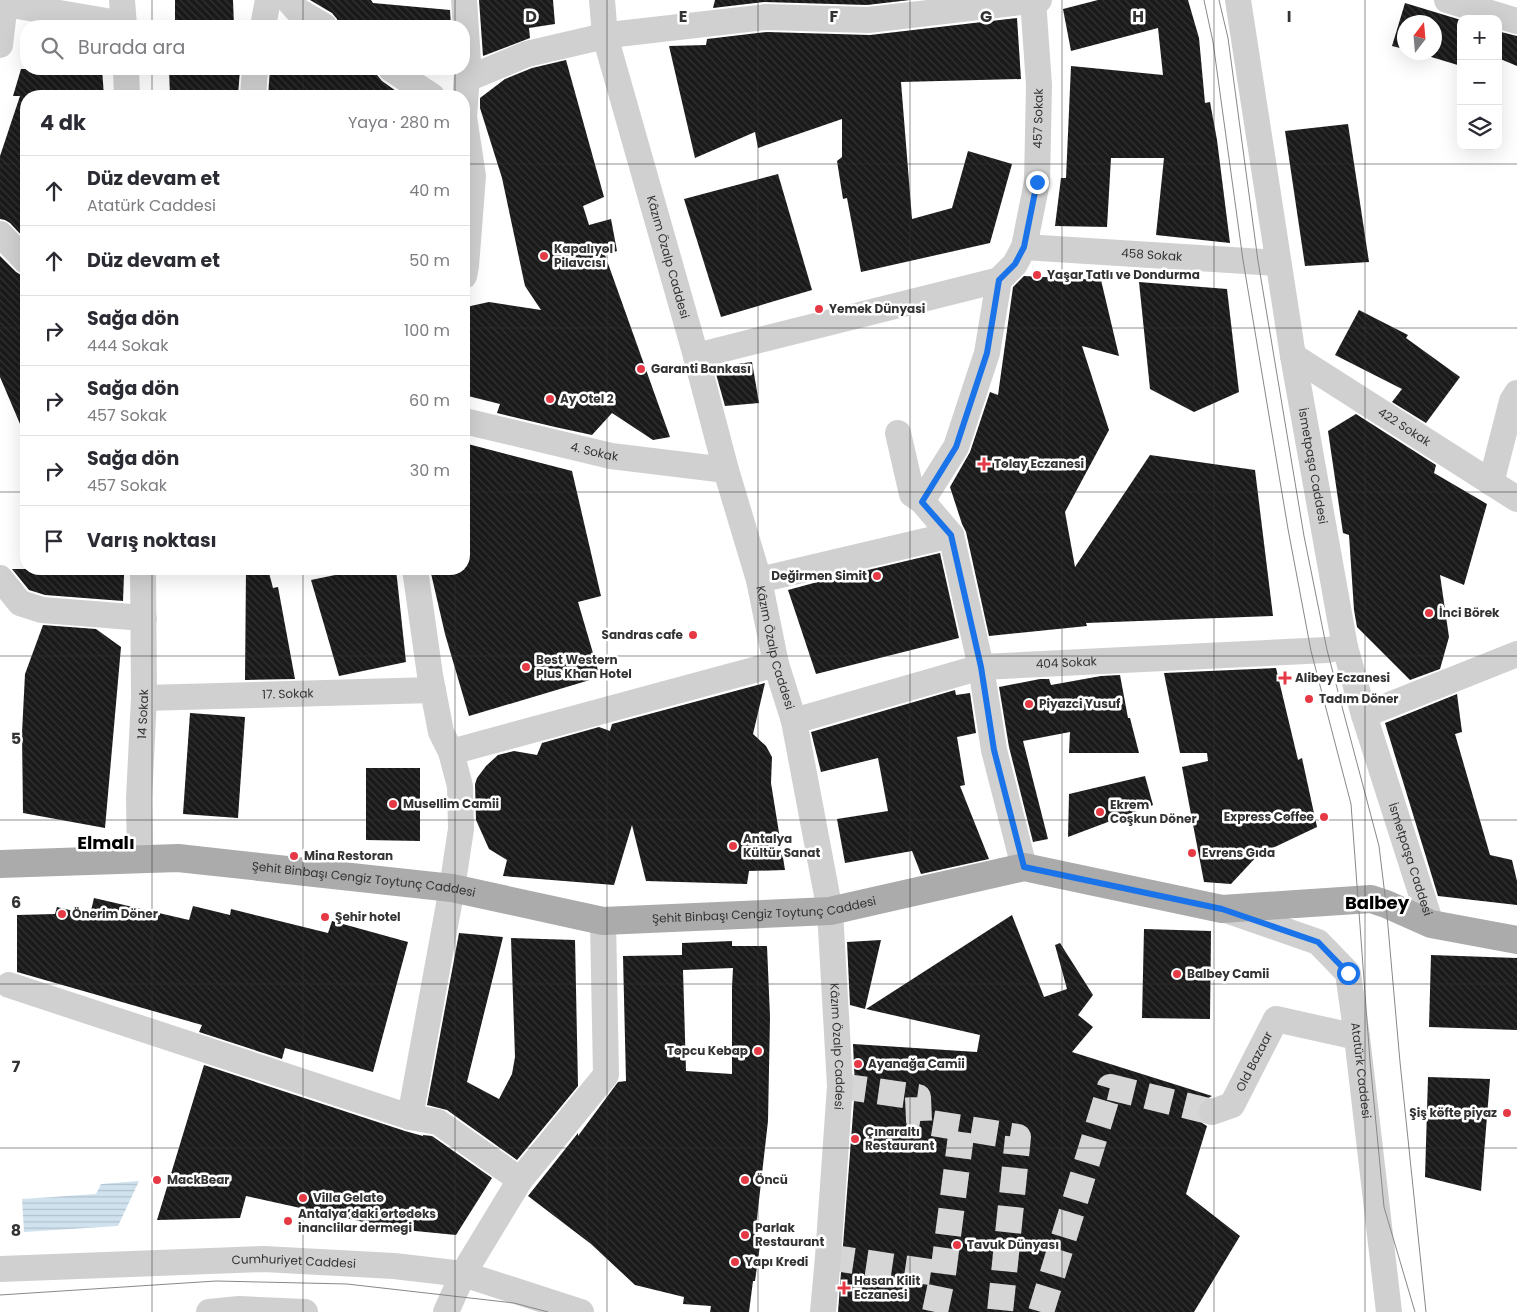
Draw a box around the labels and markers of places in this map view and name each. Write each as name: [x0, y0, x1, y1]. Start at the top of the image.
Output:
place label: Kapalıyol Pilavcısı: [554, 240, 613, 271]
marker: Kapalıyol Pilavcısı: [538, 250, 550, 262]
place label: Yaşar Tatlı ve Dondurma: [1047, 266, 1200, 283]
marker: Yaşar Tatlı ve Dondurma: [1031, 269, 1043, 281]
place label: Yemek Dünyasi: [829, 300, 925, 317]
marker: Yemek Dünyasi: [813, 303, 825, 315]
place label: Garanti Bankası: [651, 360, 751, 377]
marker: Garanti Bankası: [635, 363, 647, 375]
place label: Ay Otel 2: [560, 390, 614, 407]
marker: Ay Otel 2: [544, 393, 556, 405]
place label: Tolay Eczanesi: [994, 455, 1084, 472]
marker: Tolay Eczanesi: [978, 458, 990, 470]
place label: Değirmen Simit: [771, 567, 867, 584]
marker: Değirmen Simit: [871, 570, 883, 582]
place label: İnci Börek: [1439, 604, 1500, 621]
marker: İnci Börek: [1423, 607, 1435, 619]
place label: Sandras cafe: [602, 626, 684, 643]
marker: Sandras cafe: [687, 629, 699, 641]
place label: Best Western Plus Khan Hotel: [536, 651, 632, 682]
marker: Best Western Plus Khan Hotel: [520, 661, 532, 673]
place label: Alibey Eczanesi: [1295, 669, 1390, 686]
marker: Alibey Eczanesi: [1279, 672, 1291, 684]
place label: Tadım Döner: [1319, 690, 1398, 707]
marker: Tadım Döner: [1303, 693, 1315, 705]
place label: Piyazci Yusuf: [1039, 695, 1121, 712]
marker: Piyazci Yusuf: [1023, 698, 1035, 710]
place label: Musellim Camii: [403, 795, 499, 812]
place label: Ekrem Coşkun Döner: [1110, 796, 1197, 827]
marker: Musellim Camii: [387, 798, 399, 810]
marker: Ekrem Coşkun Döner: [1094, 806, 1106, 818]
place label: Express Coffee: [1224, 808, 1315, 825]
marker: Express Coffee: [1318, 811, 1330, 823]
place label: Antalya Kültür Sanat: [743, 830, 820, 861]
marker: Antalya Kültür Sanat: [727, 840, 739, 852]
place label: Evrens Gıda: [1202, 844, 1275, 861]
place label: Mina Restoran: [304, 847, 393, 864]
marker: Evrens Gıda: [1186, 847, 1198, 859]
marker: Mina Restoran: [288, 850, 300, 862]
place label: Önerim Döner: [72, 905, 158, 922]
marker: Önerim Döner: [56, 908, 68, 920]
place label: Şehir hotel: [335, 908, 401, 925]
marker: Şehir hotel: [319, 911, 331, 923]
place label: Balbey Camii: [1187, 965, 1269, 982]
marker: Balbey Camii: [1171, 968, 1183, 980]
place label: Topcu Kebap: [667, 1042, 748, 1059]
marker: Topcu Kebap: [752, 1045, 764, 1057]
place label: Ayanağa Camii: [868, 1055, 965, 1072]
marker: Ayanağa Camii: [852, 1058, 864, 1070]
place label: Şiş köfte piyaz: [1409, 1104, 1497, 1121]
marker: Şiş köfte piyaz: [1501, 1107, 1513, 1119]
place label: Çınaraltı Restaurant: [865, 1123, 934, 1154]
marker: Çınaraltı Restaurant: [849, 1133, 861, 1145]
place label: MackBear: [167, 1171, 229, 1188]
place label: Öncü: [755, 1171, 788, 1188]
marker: MackBear: [151, 1174, 163, 1186]
marker: Öncü: [739, 1174, 751, 1186]
place label: Villa Gelato: [313, 1189, 384, 1206]
marker: Villa Gelato: [297, 1192, 309, 1204]
place label: Antalya’daki ortodoks inanclilar dermegi: [298, 1205, 436, 1236]
marker: Antalya’daki ortodoks inanclilar dermegi: [282, 1215, 294, 1227]
place label: Parlak Restaurant: [755, 1219, 824, 1250]
marker: Parlak Restaurant: [739, 1229, 751, 1241]
place label: Tavuk Dünyası: [967, 1236, 1059, 1253]
marker: Tavuk Dünyası: [951, 1239, 963, 1251]
place label: Yapı Kredi: [745, 1253, 808, 1270]
marker: Yapı Kredi: [729, 1256, 741, 1268]
place label: Hasan Kilit Eczanesi: [854, 1272, 920, 1303]
marker: Hasan Kilit Eczanesi: [838, 1282, 850, 1294]

